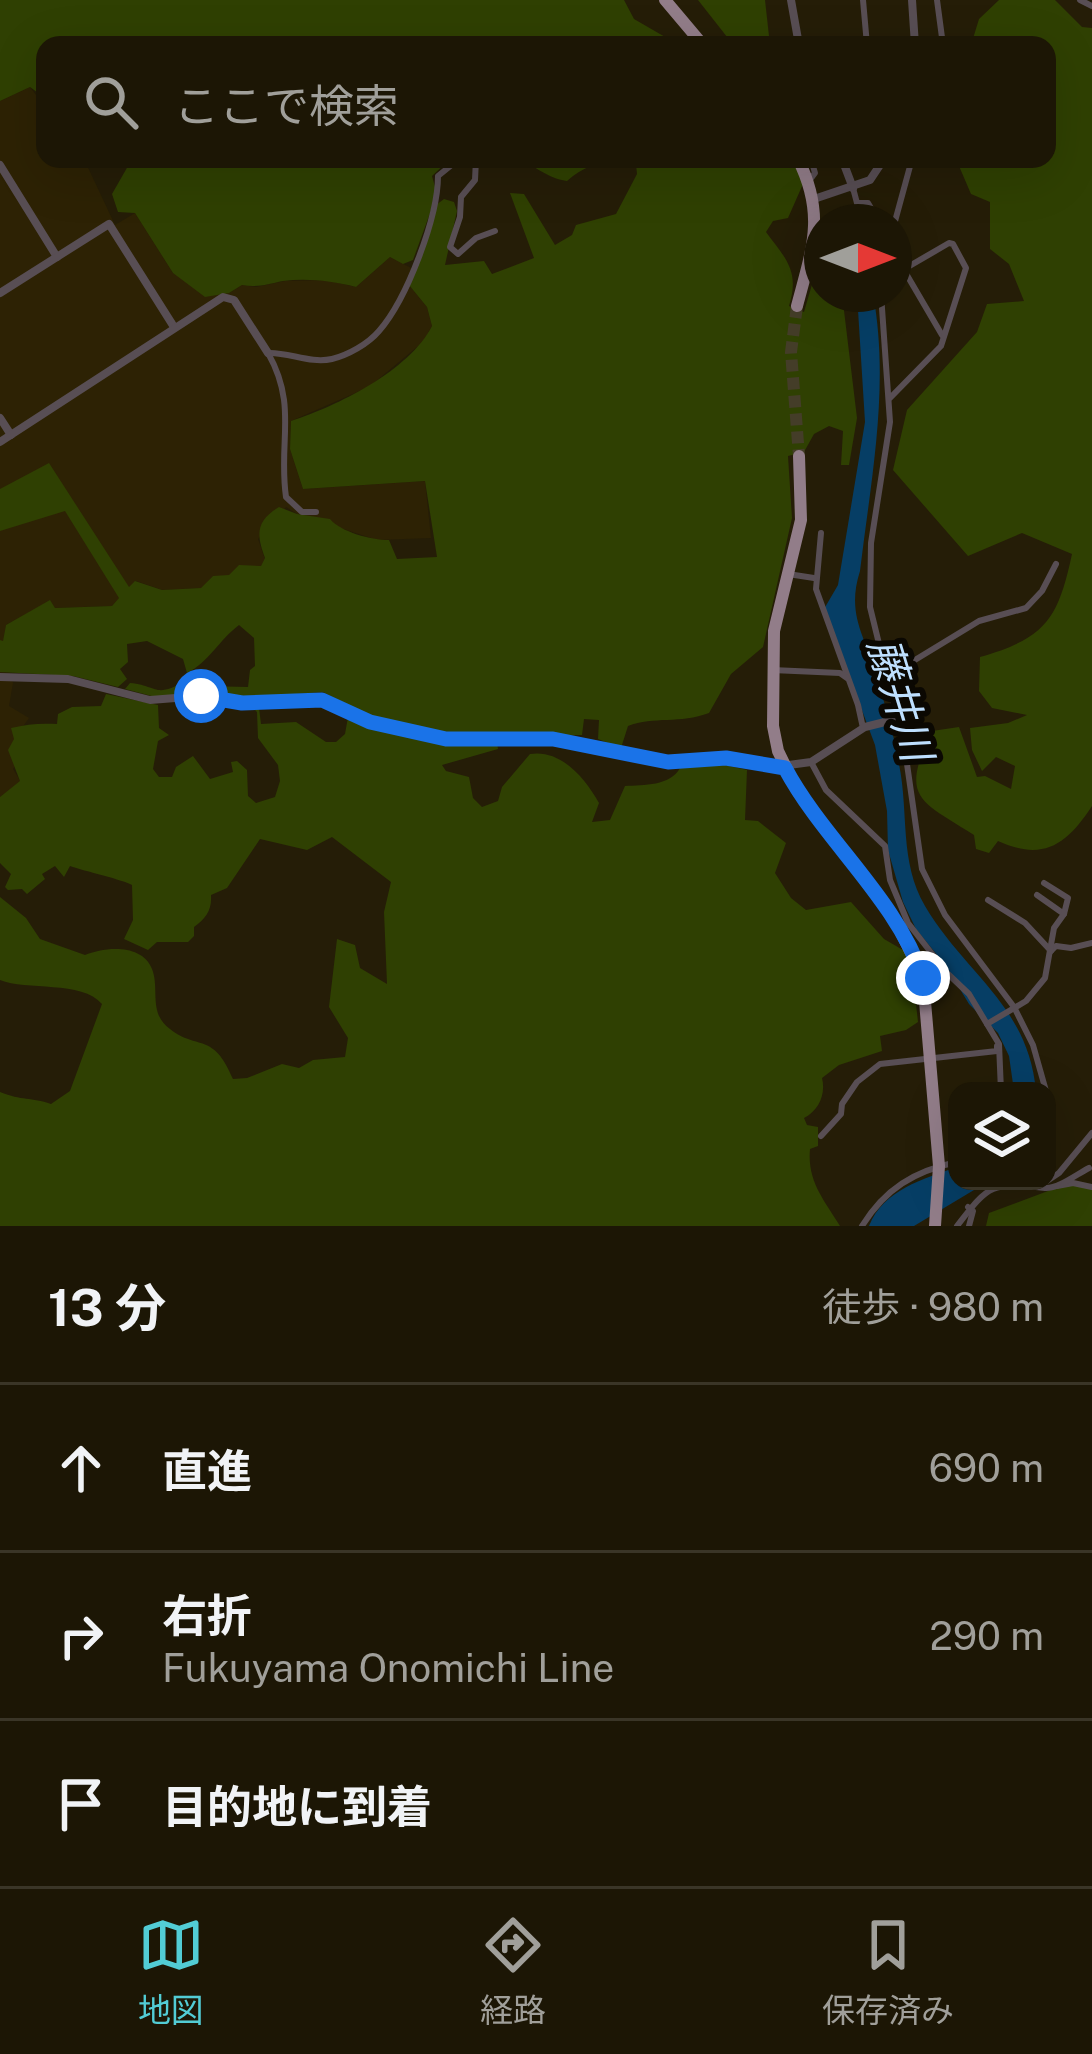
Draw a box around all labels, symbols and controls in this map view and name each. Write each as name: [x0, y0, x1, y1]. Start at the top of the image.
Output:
search box: [36, 36, 1056, 168]
icon: search: [78, 69, 144, 135]
text: ここで検索: [174, 79, 399, 132]
north arrow: [804, 204, 912, 312]
water label: 藤井川: [859, 632, 944, 770]
route start: [174, 669, 228, 723]
route end: [896, 951, 950, 1005]
map controls: [948, 1082, 1056, 1190]
button: layers: [948, 1082, 1056, 1190]
text: 13 分: [48, 1278, 166, 1337]
text: 徒歩 · 980 m: [822, 1284, 1044, 1330]
icon: ahead: [48, 1435, 114, 1501]
text: 直進: [162, 1444, 252, 1497]
text: 690 m: [929, 1445, 1044, 1491]
text: 右折: [162, 1589, 252, 1642]
icon: right: [48, 1603, 114, 1669]
text: 290 m: [930, 1613, 1044, 1659]
text: Fukuyama Onomichi Line: [162, 1645, 614, 1691]
icon: arrive: [48, 1771, 114, 1837]
text: 目的地に到着: [162, 1780, 432, 1833]
tab: 地図: [138, 1912, 204, 2032]
tab: 経路: [480, 1912, 546, 2032]
tab: 保存済み: [822, 1912, 954, 2032]

